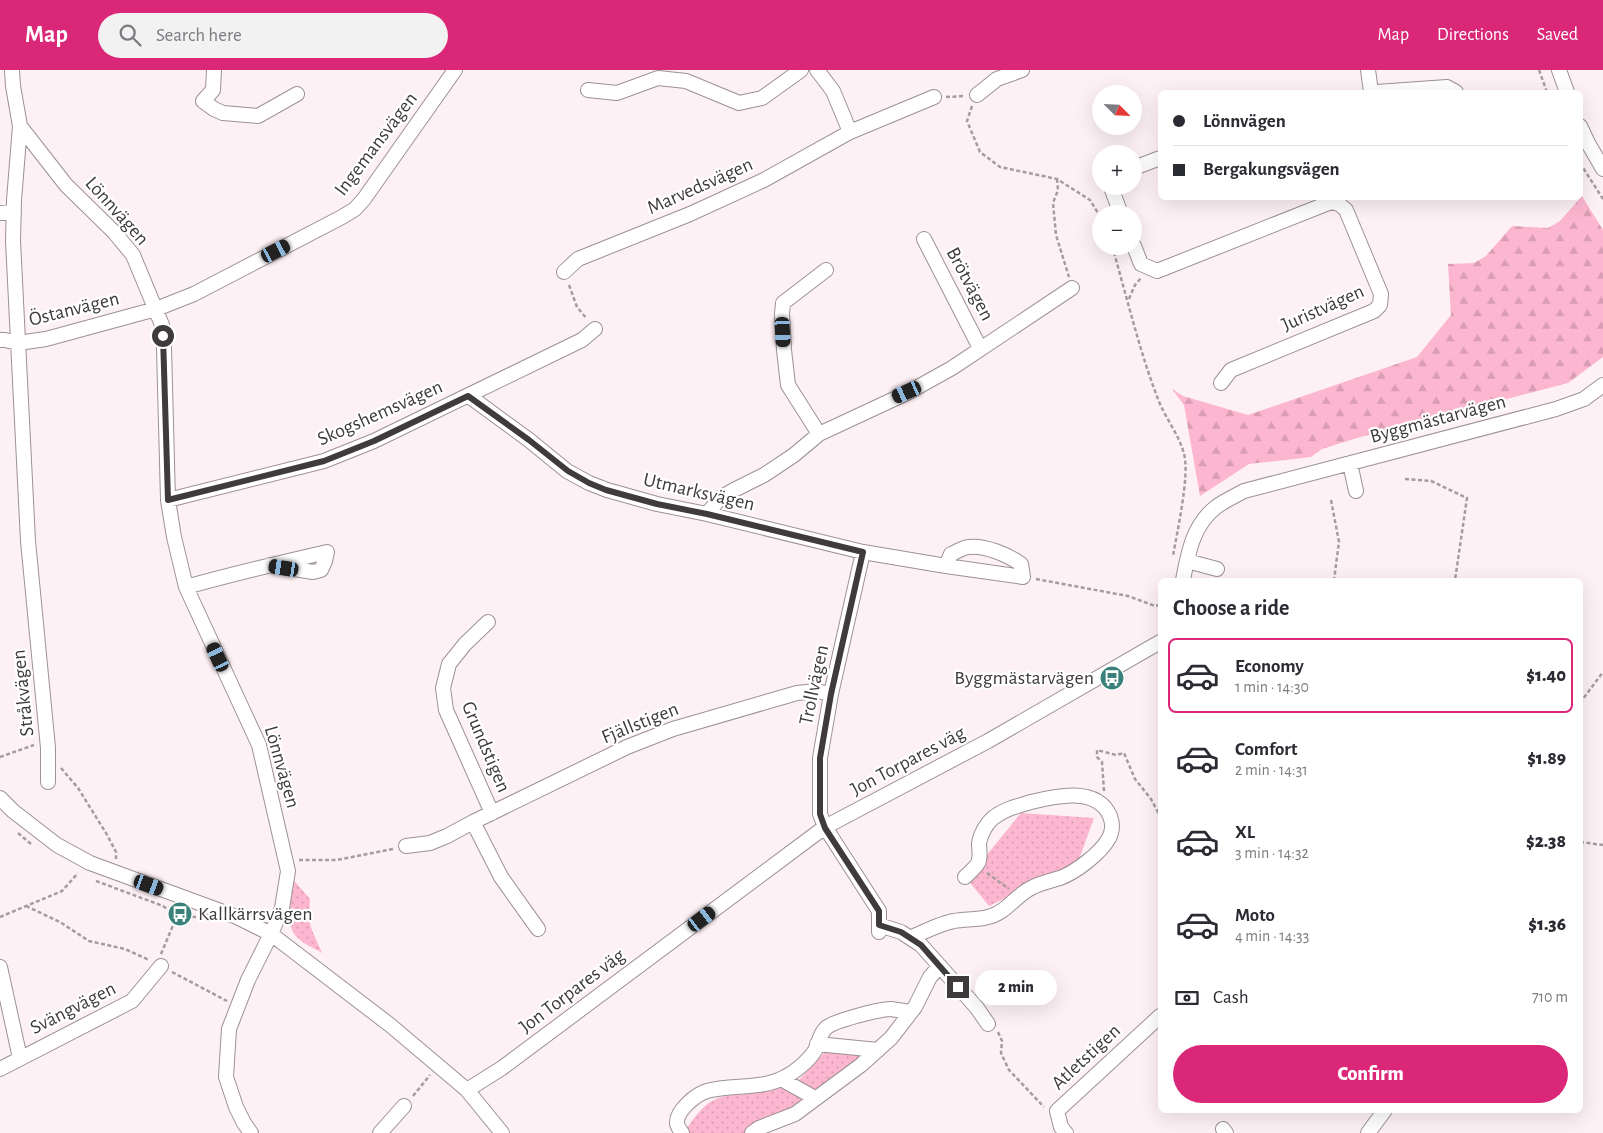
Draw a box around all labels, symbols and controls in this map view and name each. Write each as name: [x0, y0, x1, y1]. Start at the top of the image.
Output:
search box: [98, 13, 448, 58]
icon: search: [116, 21, 144, 49]
text: Map: [25, 23, 68, 47]
text: Search here: [156, 26, 242, 45]
text: Map: [1378, 26, 1409, 44]
text: Directions: [1437, 26, 1509, 44]
text: Saved: [1537, 26, 1578, 44]
north arrow: [1092, 85, 1142, 135]
map controls: [1092, 85, 1142, 255]
street label: Ingemansvägen: [331, 89, 421, 199]
text: Lönnvägen: [1203, 112, 1286, 131]
button: +: [1092, 145, 1142, 195]
street label: Marvedsvägen: [644, 154, 756, 218]
text: Bergakungsvägen: [1203, 160, 1340, 179]
street label: Lönnvägen: [81, 173, 153, 249]
button: −: [1092, 205, 1142, 255]
car: [259, 238, 292, 264]
street label: Brötvägen: [942, 244, 998, 324]
street label: Juristvägen: [1279, 281, 1367, 335]
street label: Östanvägen: [27, 288, 121, 330]
car: [774, 317, 791, 347]
route start: [152, 325, 174, 347]
street label: Skogshemsvägen: [314, 376, 446, 450]
car: [890, 379, 923, 405]
street label: Byggmästarvägen: [1368, 391, 1508, 447]
street label: Utmarksvägen: [641, 469, 757, 515]
car: [268, 558, 299, 578]
text: Choose a ride: [1173, 597, 1289, 619]
car: [204, 640, 231, 674]
street label: Trollvägen: [796, 643, 832, 727]
street label: Stråkvägen: [9, 649, 37, 737]
icon: car: [1175, 653, 1220, 698]
text: Economy: [1235, 657, 1304, 676]
bus stop icon: Byggmästarvägen: [1099, 665, 1125, 691]
text: $1.40: [1526, 666, 1566, 685]
place label: Byggmästarvägen: [954, 668, 1094, 688]
text: 1 min · 14:30: [1235, 679, 1309, 695]
street label: Grundstigen: [458, 699, 514, 795]
street label: Fjällstigen: [599, 699, 681, 747]
street label: Jon Torpares väg: [848, 722, 969, 799]
street label: Lönnvägen: [261, 724, 303, 810]
icon: car: [1175, 736, 1220, 781]
text: Comfort: [1235, 740, 1297, 759]
text: $1.89: [1527, 749, 1566, 768]
text: 2 min · 14:31: [1235, 762, 1308, 778]
icon: car: [1175, 819, 1220, 864]
text: XL: [1235, 823, 1255, 842]
text: $2.38: [1526, 832, 1566, 851]
text: 3 min · 14:32: [1235, 845, 1309, 861]
car: [132, 873, 165, 897]
bus stop icon: Kallkärrsvägen: [167, 901, 193, 927]
icon: car: [1175, 902, 1220, 947]
place label: Kallkärrsvägen: [198, 904, 313, 924]
car: [685, 904, 718, 934]
text: Moto: [1235, 906, 1275, 925]
text: $1.36: [1528, 915, 1566, 934]
text: 4 min · 14:33: [1235, 928, 1309, 944]
street label: Jon Torpares väg: [516, 945, 629, 1037]
callout: 2 min: [976, 970, 1058, 1004]
route end: [947, 976, 969, 998]
street label: Svängvägen: [27, 978, 119, 1038]
text: 2 min: [998, 979, 1034, 995]
icon: cash: [1173, 984, 1201, 1012]
text: Cash: [1213, 988, 1249, 1007]
text: 710 m: [1532, 989, 1568, 1005]
street label: Atletstigen: [1048, 1020, 1124, 1094]
button: Confirm: [1173, 1045, 1568, 1103]

